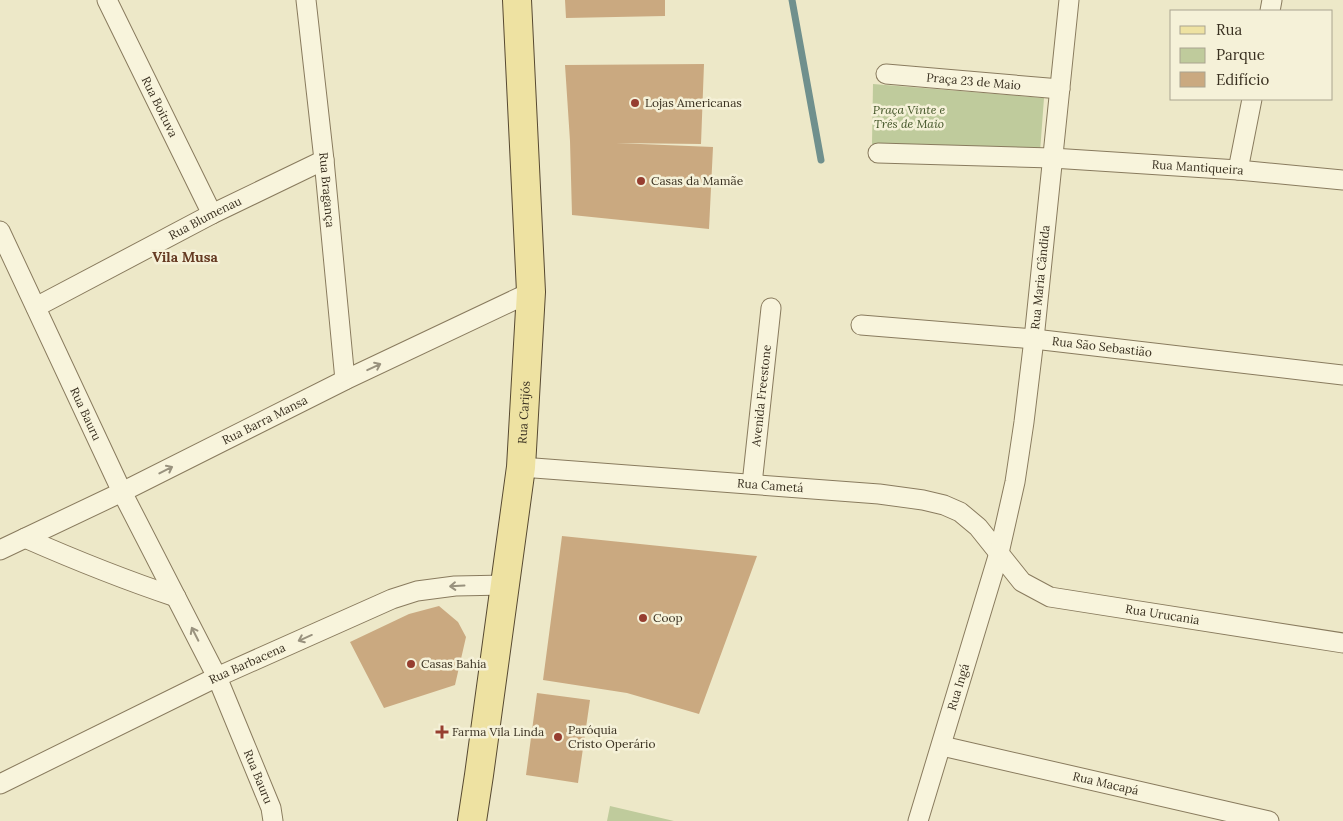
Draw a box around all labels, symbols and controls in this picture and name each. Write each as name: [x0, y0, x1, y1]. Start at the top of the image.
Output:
legend: [1170, 10, 1333, 100]
text: Rua: [1216, 20, 1242, 39]
text: Parque: [1216, 45, 1265, 64]
street label: Praça 23 de Maio: [926, 70, 1022, 93]
text: Edifício: [1216, 70, 1269, 89]
street label: Rua Boituva: [139, 74, 181, 140]
place label: Lojas Americanas: [645, 95, 742, 110]
marker: Lojas Americanas: [629, 97, 641, 109]
park label: Praça Vinte e Três de Maio: [873, 102, 946, 131]
street label: Rua Bragança: [316, 151, 338, 228]
street label: Rua Mantiqueira: [1151, 156, 1244, 177]
place label: Casas da Mamãe: [651, 173, 744, 188]
marker: Casas da Mamãe: [635, 175, 647, 187]
street label: Rua Blumenau: [166, 193, 244, 243]
street label: Rua Maria Cândida: [1027, 224, 1053, 330]
district label: Vila Musa: [152, 248, 218, 266]
street label: Rua São Sebastião: [1051, 333, 1153, 360]
street label: Avenida Freestone: [748, 343, 774, 448]
one-way arrow: [366, 361, 381, 371]
street label: Rua Carijós: [514, 380, 533, 444]
street label: Rua Bauru: [67, 385, 105, 443]
street label: Rua Barra Mansa: [219, 392, 310, 448]
one-way arrow: [158, 465, 173, 474]
street label: Rua Cametá: [737, 475, 804, 495]
one-way arrow: [449, 581, 465, 590]
street label: Rua Urucania: [1124, 601, 1201, 627]
place label: Coop: [653, 610, 683, 625]
marker: Coop: [637, 612, 649, 624]
one-way arrow: [190, 626, 200, 641]
one-way arrow: [298, 634, 313, 643]
street label: Rua Barbacena: [206, 639, 288, 687]
place label: Casas Bahia: [421, 656, 486, 671]
marker: Casas Bahia: [405, 658, 417, 670]
street label: Rua Ingá: [944, 662, 972, 712]
place label: Paróquia Cristo Operário: [568, 722, 655, 751]
place label: Farma Vila Linda: [452, 724, 544, 739]
marker: Farma Vila Linda: [436, 726, 448, 738]
marker: Paróquia Cristo Operário: [552, 731, 564, 743]
street label: Rua Bauru: [241, 747, 276, 806]
street label: Rua Macapá: [1071, 768, 1140, 798]

